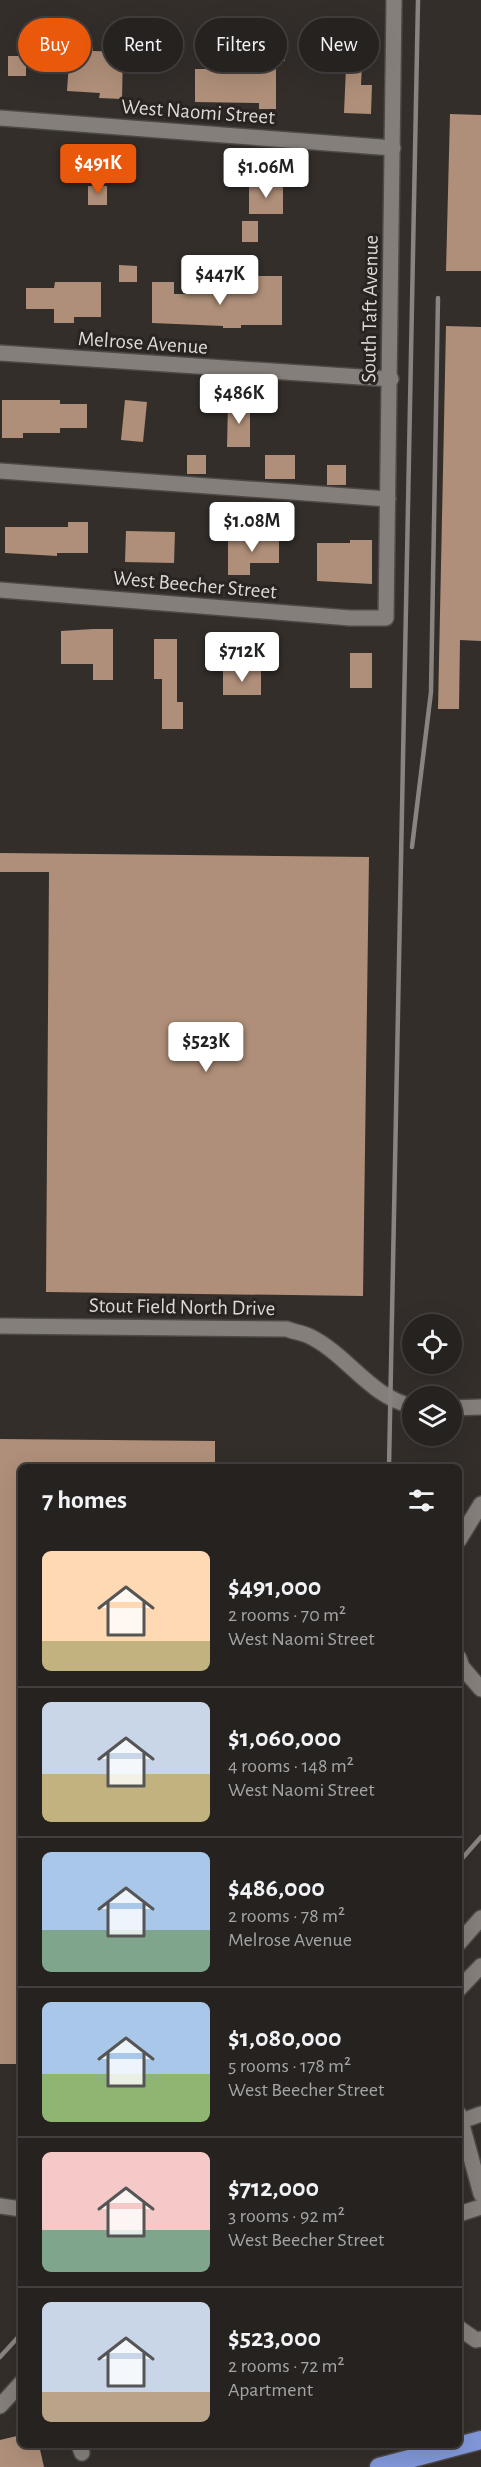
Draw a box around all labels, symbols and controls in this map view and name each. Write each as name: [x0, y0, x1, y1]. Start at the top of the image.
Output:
chip: Buy: [18, 18, 91, 72]
chip: Rent: [103, 18, 183, 72]
chip: Filters: [195, 18, 287, 72]
chip: New: [299, 18, 379, 72]
street label: West Naomi Street: [120, 96, 276, 128]
pin: $491K: [56, 144, 140, 195]
pin: $1.06M: [217, 148, 315, 199]
text: $491K: [74, 153, 122, 173]
text: $1.06M: [238, 157, 294, 177]
street label: South Taft Avenue: [358, 235, 382, 383]
pin: $447K: [178, 255, 262, 306]
text: $447K: [195, 264, 245, 284]
street label: Melrose Avenue: [77, 328, 209, 358]
pin: $486K: [197, 374, 281, 425]
text: $486K: [214, 383, 264, 403]
pin: $1.08M: [203, 502, 301, 553]
text: $1.08M: [224, 511, 281, 531]
street label: West Beecher Street: [112, 567, 278, 603]
pin: $712K: [200, 632, 284, 683]
text: $712K: [219, 641, 265, 661]
pin: $523K: [164, 1022, 248, 1073]
text: $523K: [182, 1031, 230, 1051]
street label: Stout Field North Drive: [89, 1295, 275, 1319]
map controls: [402, 1314, 462, 1446]
button: locate: [402, 1314, 462, 1374]
button: layers: [402, 1386, 462, 1446]
icon: filters: [405, 1484, 438, 1517]
text: 7 homes: [42, 1487, 127, 1513]
text: $491,000: [228, 1574, 321, 1600]
icon: home: [90, 1575, 162, 1647]
text: 2 rooms · 70 m²: [228, 1605, 346, 1625]
text: West Naomi Street: [228, 1629, 375, 1649]
text: $1,060,000: [228, 1725, 341, 1751]
icon: home: [90, 1726, 162, 1798]
text: 4 rooms · 148 m²: [228, 1756, 354, 1776]
text: West Naomi Street: [228, 1780, 375, 1800]
text: $486,000: [228, 1875, 325, 1901]
icon: home: [90, 1876, 162, 1948]
text: 2 rooms · 78 m²: [228, 1906, 345, 1926]
text: Melrose Avenue: [228, 1930, 352, 1950]
text: $1,080,000: [228, 2025, 342, 2051]
icon: home: [90, 2026, 162, 2098]
text: 5 rooms · 178 m²: [228, 2056, 351, 2076]
text: West Beecher Street: [228, 2080, 384, 2100]
text: $712,000: [228, 2175, 319, 2201]
icon: home: [90, 2176, 162, 2248]
text: 3 rooms · 92 m²: [228, 2206, 345, 2226]
text: West Beecher Street: [228, 2230, 384, 2250]
text: $523,000: [228, 2325, 321, 2351]
icon: home: [90, 2326, 162, 2398]
text: 2 rooms · 72 m²: [228, 2356, 345, 2376]
text: Apartment: [228, 2380, 313, 2400]

